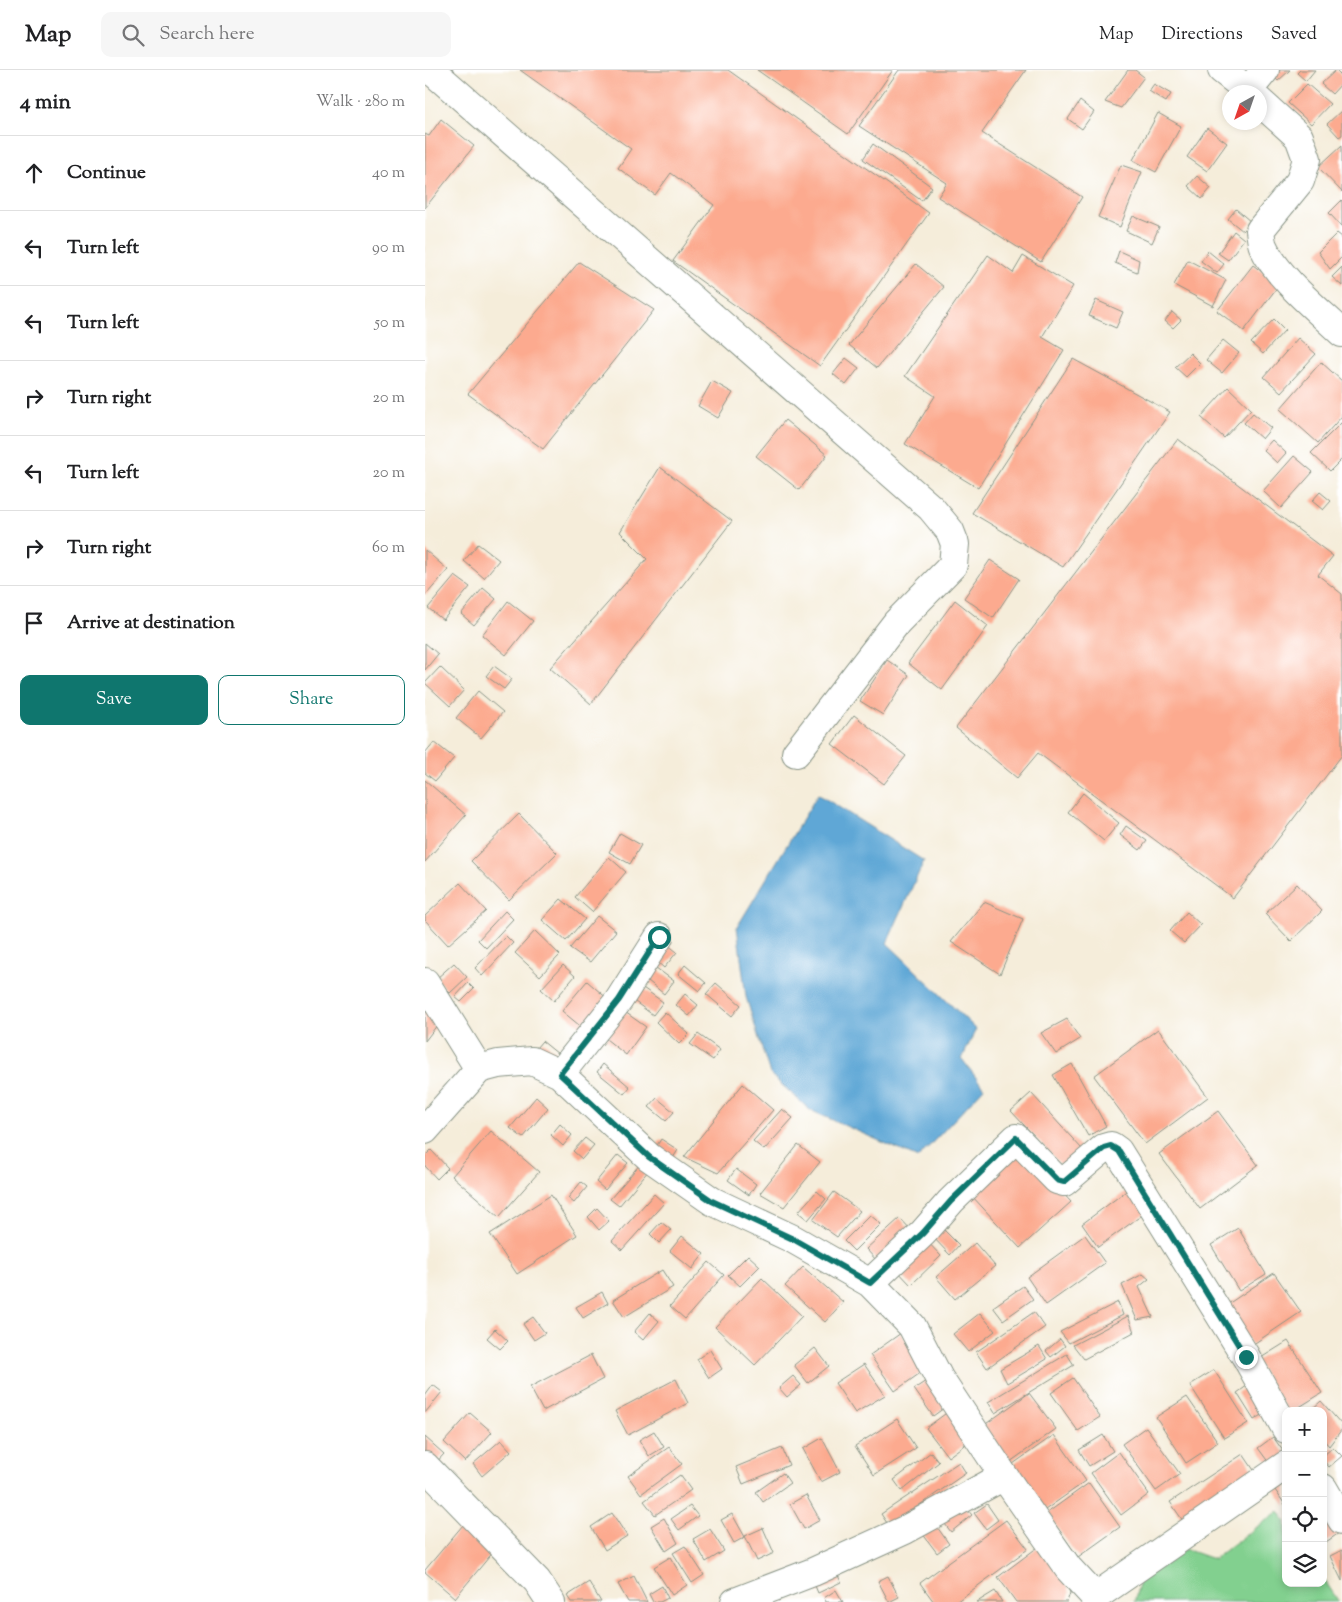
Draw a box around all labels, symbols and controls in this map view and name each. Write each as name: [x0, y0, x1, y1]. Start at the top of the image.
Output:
search box: [101, 12, 451, 57]
text: Map: [25, 18, 71, 52]
icon: search: [119, 21, 147, 49]
text: Search here: [159, 21, 255, 48]
text: Map: [1099, 22, 1134, 48]
text: Directions: [1162, 22, 1243, 48]
text: Saved: [1271, 22, 1317, 48]
north arrow: [1222, 85, 1267, 130]
text: 4 min: [20, 88, 71, 118]
text: Walk · 280 m: [316, 91, 405, 114]
icon: ahead: [20, 159, 48, 187]
text: Continue: [67, 160, 146, 187]
text: 40 m: [372, 162, 405, 185]
icon: left: [20, 234, 48, 262]
text: Turn left: [67, 235, 139, 262]
text: 90 m: [372, 237, 405, 260]
icon: left: [20, 309, 48, 337]
text: Turn left: [67, 310, 139, 337]
text: 50 m: [374, 312, 405, 335]
icon: right: [20, 384, 48, 412]
text: Turn right: [67, 385, 151, 412]
text: 20 m: [372, 387, 405, 410]
icon: left: [20, 459, 48, 487]
text: Turn left: [67, 460, 139, 487]
text: 20 m: [372, 462, 405, 485]
icon: right: [20, 534, 48, 562]
text: Turn right: [67, 535, 151, 562]
text: 60 m: [372, 537, 405, 560]
icon: arrive: [20, 609, 48, 637]
text: Arrive at destination: [67, 610, 235, 637]
button: Save: [20, 675, 208, 725]
button: Share: [218, 675, 405, 725]
route start: [648, 926, 671, 949]
route end: [1235, 1346, 1258, 1369]
map controls: [1282, 1407, 1327, 1587]
button: +: [1282, 1407, 1327, 1452]
button: −: [1282, 1452, 1327, 1497]
button: locate: [1282, 1497, 1327, 1542]
button: layers: [1282, 1542, 1327, 1587]

